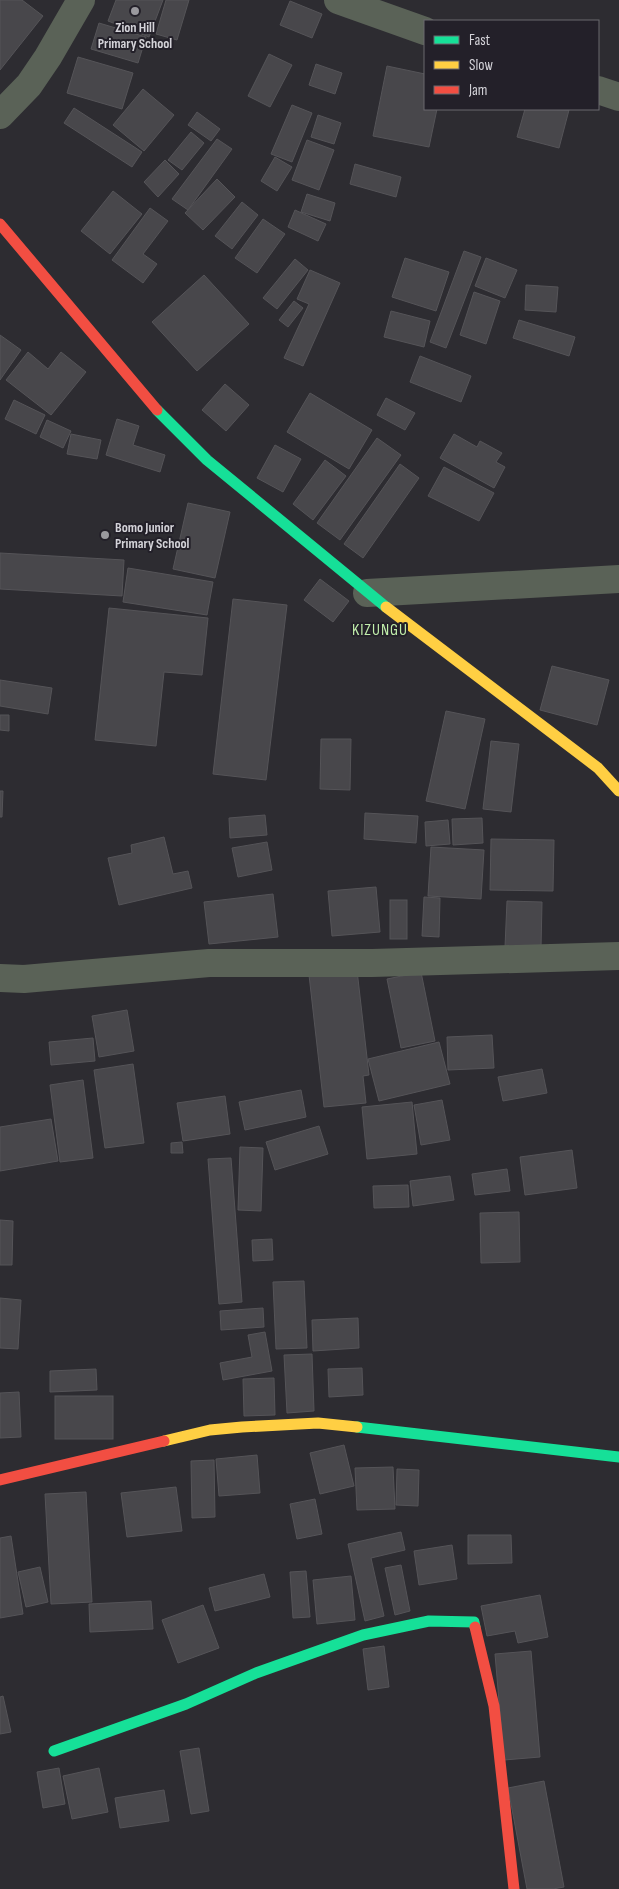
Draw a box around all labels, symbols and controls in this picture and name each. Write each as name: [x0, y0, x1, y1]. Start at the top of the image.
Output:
marker: Zion Hill Primary School: [129, 5, 141, 17]
place label: Zion Hill Primary School: [98, 19, 172, 52]
legend: [424, 20, 599, 110]
text: Fast: [469, 31, 491, 50]
text: Slow: [469, 56, 493, 75]
text: Jam: [468, 81, 487, 100]
place label: Bomo Junior Primary School: [115, 519, 190, 552]
marker: Bomo Junior Primary School: [99, 529, 111, 541]
district label: KIZUNGU: [352, 621, 408, 640]

